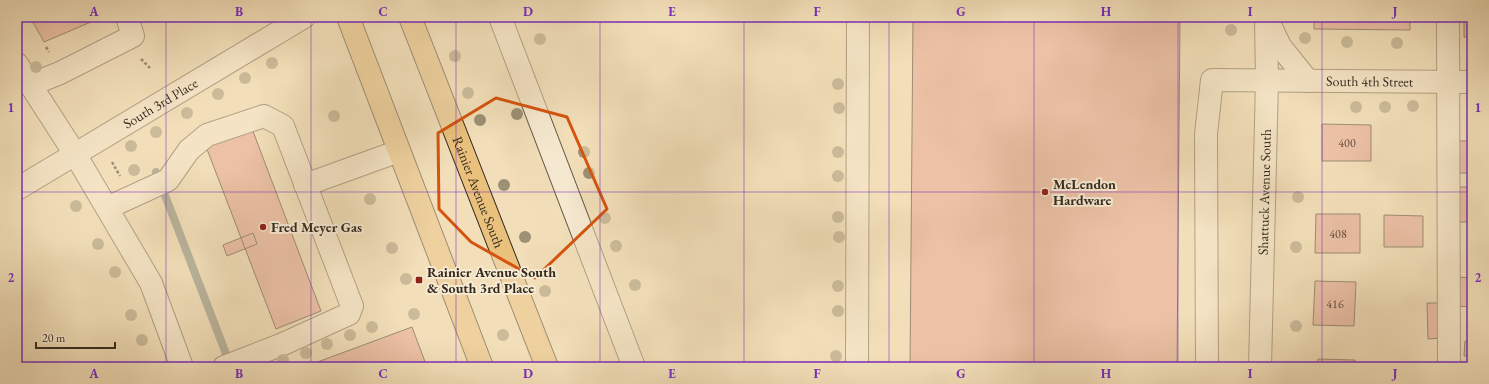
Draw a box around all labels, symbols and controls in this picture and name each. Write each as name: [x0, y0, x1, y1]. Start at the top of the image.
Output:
text: A: [88, 3, 99, 20]
text: B: [235, 3, 243, 20]
text: C: [378, 3, 388, 20]
text: D: [523, 3, 533, 20]
text: E: [668, 3, 676, 20]
text: F: [813, 3, 821, 20]
text: G: [956, 3, 966, 20]
text: H: [1101, 3, 1112, 20]
text: I: [1248, 3, 1253, 20]
text: J: [1391, 3, 1398, 20]
street label: South 4th Street: [1326, 72, 1414, 91]
street label: South 3rd Place: [120, 74, 201, 133]
text: 1: [8, 99, 15, 116]
text: 1: [1475, 99, 1482, 116]
street label: Shattuck Avenue South: [1254, 129, 1275, 255]
street label: Rainier Avenue South: [449, 134, 508, 250]
house number: 400: [1338, 135, 1356, 151]
place label: McLendon Hardware: [1053, 175, 1116, 209]
marker: McLendon Hardware: [1040, 187, 1050, 197]
place label: Fred Meyer Gas: [271, 218, 362, 236]
marker: Fred Meyer Gas: [258, 222, 268, 232]
house number: 408: [1329, 226, 1347, 242]
place label: Rainier Avenue South & South 3rd Place: [427, 263, 556, 297]
text: 2: [8, 269, 15, 286]
text: 2: [1475, 269, 1482, 286]
marker: Rainier Avenue South & South 3rd Place: [414, 275, 424, 285]
house number: 416: [1326, 296, 1344, 312]
scale bar: [36, 324, 115, 350]
text: 20 m: [42, 330, 66, 346]
text: A: [88, 365, 99, 382]
text: B: [235, 365, 243, 382]
text: C: [378, 365, 388, 382]
text: D: [523, 365, 533, 382]
text: E: [668, 365, 676, 382]
text: F: [813, 365, 821, 382]
text: G: [956, 365, 966, 382]
text: H: [1101, 365, 1112, 382]
text: I: [1248, 365, 1253, 382]
text: J: [1391, 365, 1398, 382]

